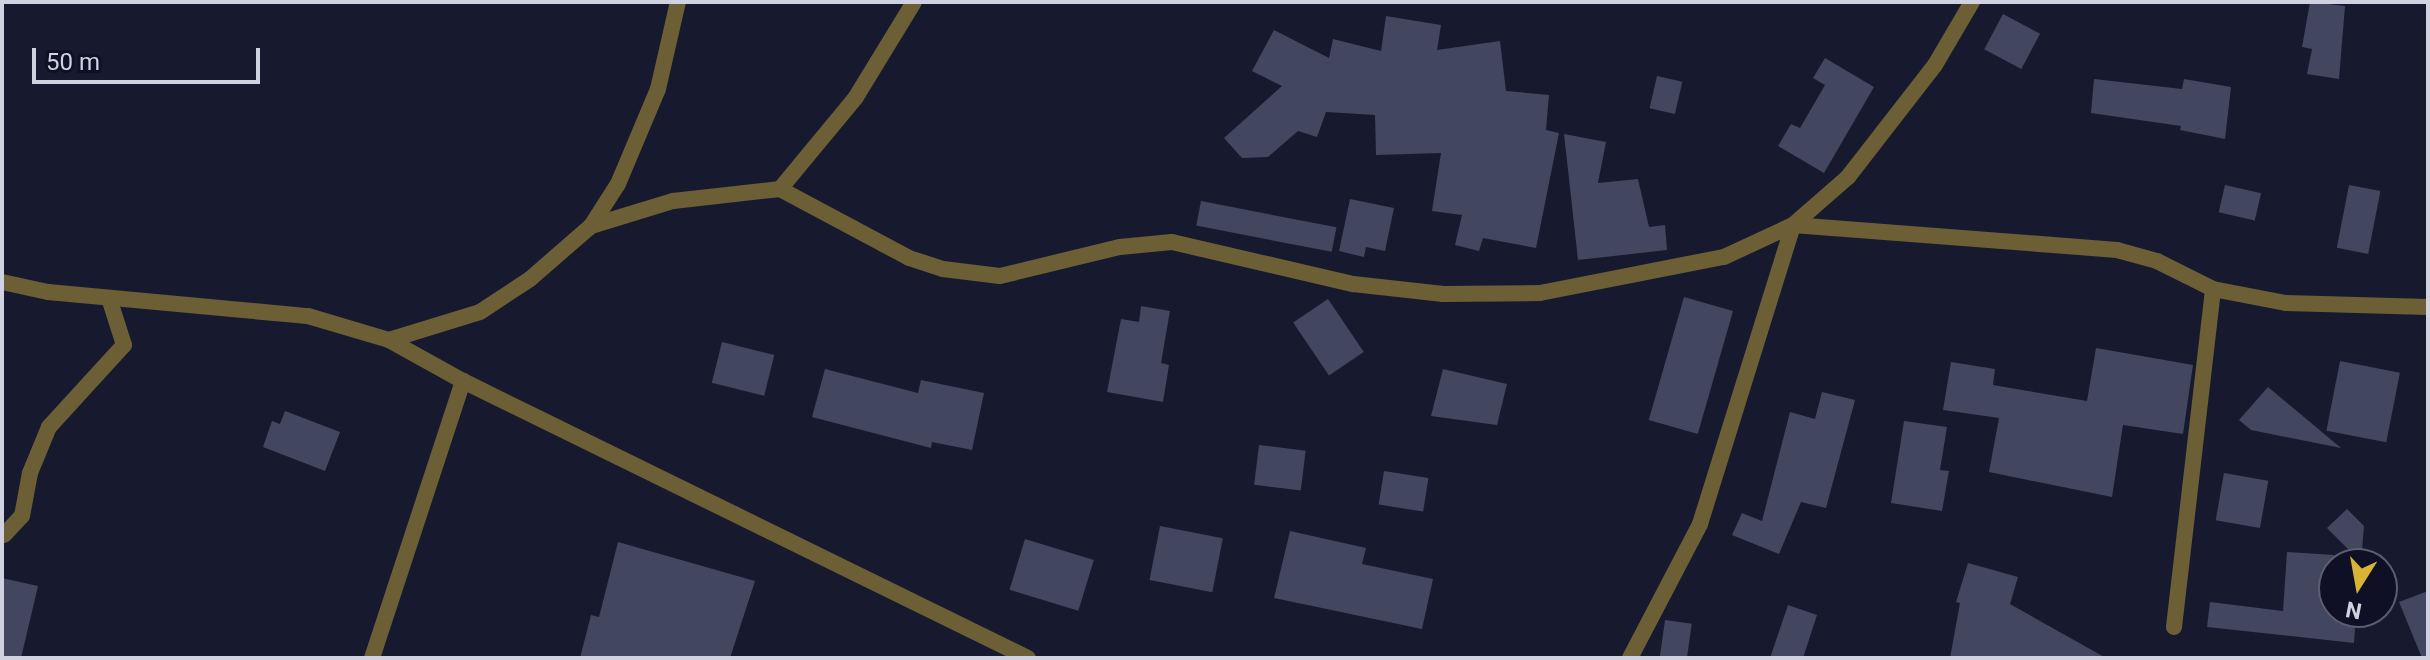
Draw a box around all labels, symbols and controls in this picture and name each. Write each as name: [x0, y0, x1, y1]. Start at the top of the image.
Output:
scale bar: [36, 32, 264, 82]
text: 50 m: [46, 48, 100, 76]
north arrow: [2318, 548, 2398, 628]
text: N: [2344, 596, 2364, 624]

